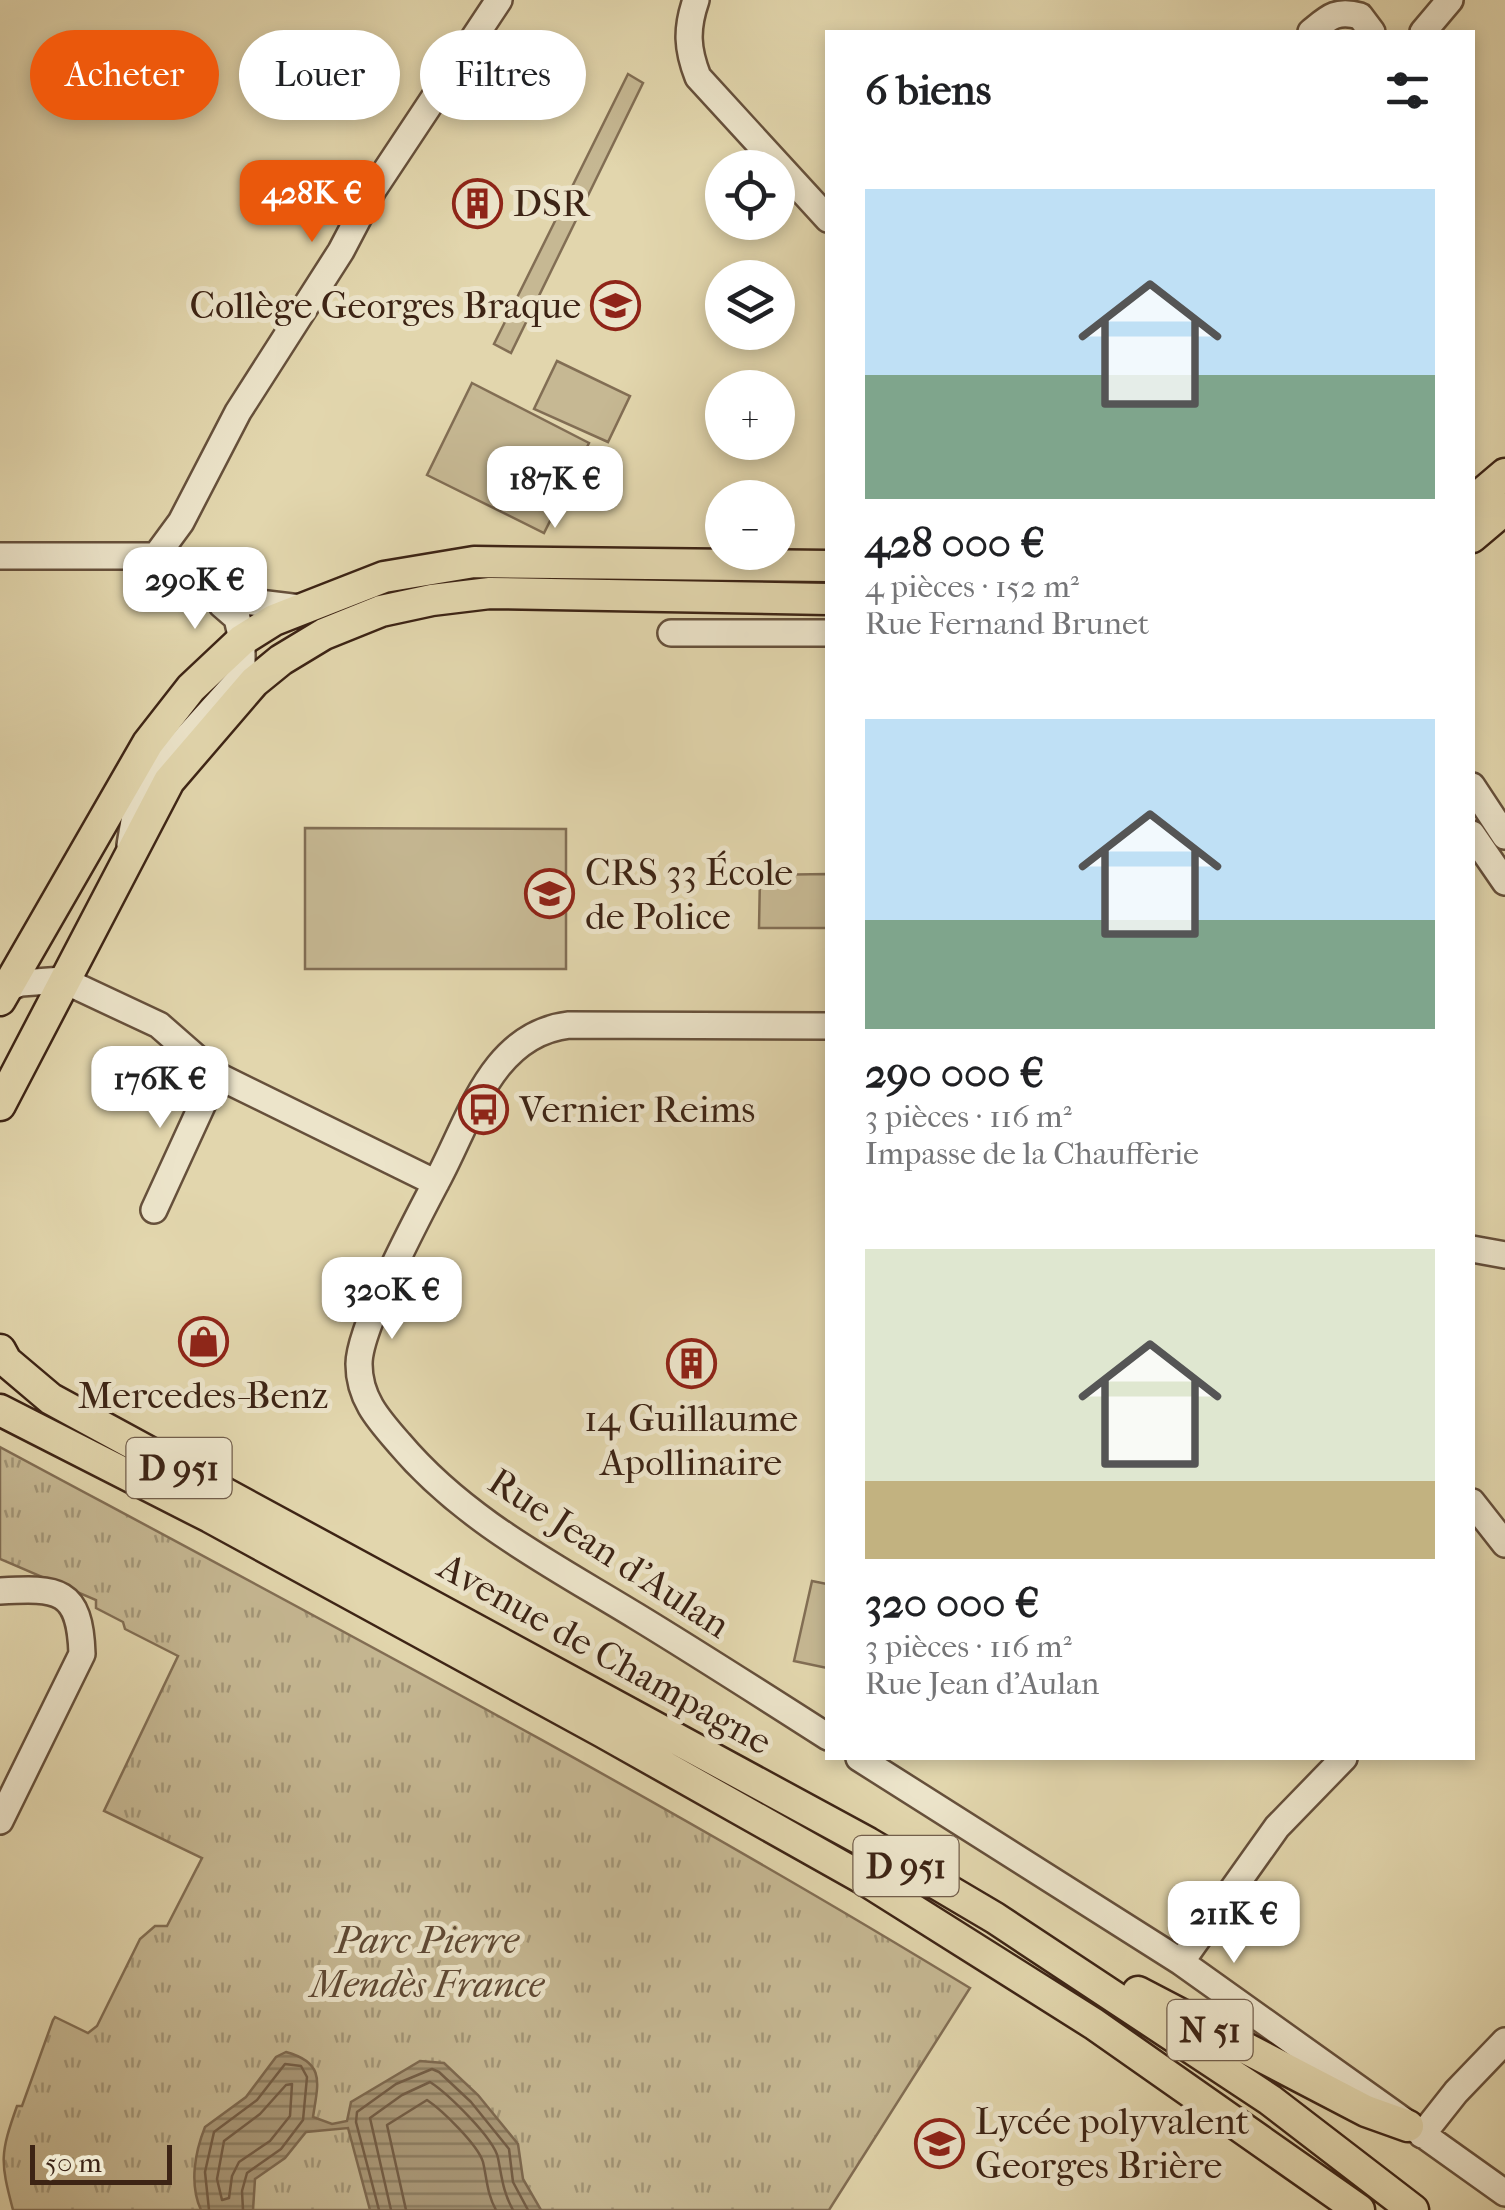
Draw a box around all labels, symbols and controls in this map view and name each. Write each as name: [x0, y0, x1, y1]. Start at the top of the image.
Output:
chip: Acheter: [30, 30, 219, 120]
chip: Louer: [239, 30, 400, 120]
chip: Filtres: [420, 30, 586, 120]
icon: filters: [1380, 63, 1435, 118]
text: 6 biens: [865, 66, 991, 115]
map controls: [705, 150, 795, 570]
button: locate: [705, 150, 795, 240]
pin: 428K €: [231, 160, 393, 245]
text: 428K €: [262, 174, 362, 211]
building icon: DSR: [452, 177, 504, 229]
place label: DSR: [513, 181, 591, 226]
icon: home: [1060, 254, 1240, 434]
button: layers: [705, 260, 795, 350]
school or university icon: Collège Georges Braque: [590, 279, 642, 331]
place label: Collège Georges Braque: [189, 283, 581, 328]
button: +: [705, 370, 795, 460]
pin: 187K €: [474, 446, 636, 531]
text: 187K €: [509, 460, 601, 497]
button: −: [705, 480, 795, 570]
text: 428 000 €: [865, 519, 1045, 568]
pin: 290K €: [114, 547, 276, 632]
text: 290K €: [145, 561, 245, 598]
text: 4 pièces · 152 m²: [865, 568, 1079, 605]
text: Rue Fernand Brunet: [865, 605, 1149, 642]
icon: home: [1060, 784, 1240, 964]
place label: CRS 33 École de Police: [585, 850, 793, 939]
school or university icon: CRS 33 École de Police: [524, 868, 576, 920]
pin: 176K €: [79, 1046, 241, 1131]
text: 290 000 €: [865, 1049, 1044, 1098]
text: 176K €: [113, 1060, 207, 1097]
bus stop icon: Vernier Reims: [458, 1083, 510, 1135]
place label: Vernier Reims: [518, 1087, 755, 1132]
text: 3 pièces · 116 m²: [865, 1098, 1072, 1135]
text: Impasse de la Chaufferie: [865, 1135, 1199, 1172]
pin: 320K €: [311, 1257, 473, 1342]
text: 320K €: [344, 1271, 440, 1308]
icon: home: [1060, 1314, 1240, 1494]
shop icon: Mercedes-Benz: [177, 1315, 229, 1367]
building icon: 14 Guillaume Apollinaire: [665, 1338, 717, 1390]
place label: Mercedes-Benz: [78, 1373, 328, 1418]
place label: 14 Guillaume Apollinaire: [584, 1396, 798, 1485]
road number: D 951: [126, 1438, 232, 1498]
street label: Rue Jean d'Aulan: [480, 1458, 738, 1648]
street label: Avenue de Champagne: [429, 1543, 779, 1764]
text: 320 000 €: [865, 1579, 1039, 1628]
text: 3 pièces · 116 m²: [865, 1628, 1072, 1665]
text: Rue Jean d'Aulan: [865, 1665, 1099, 1702]
road number: D 951: [854, 1836, 958, 1896]
pin: 211K €: [1153, 1881, 1315, 1966]
text: 211K €: [1190, 1895, 1278, 1932]
park label: Parc Pierre Mendès France: [307, 1918, 546, 2007]
road number: N 51: [1168, 2000, 1252, 2060]
place label: Lycée polyvalent Georges Brière: [975, 2099, 1250, 2188]
school or university icon: Lycée polyvalent Georges Brière: [914, 2117, 966, 2169]
scale bar: [30, 2140, 172, 2184]
text: 50 m: [45, 2146, 102, 2179]

